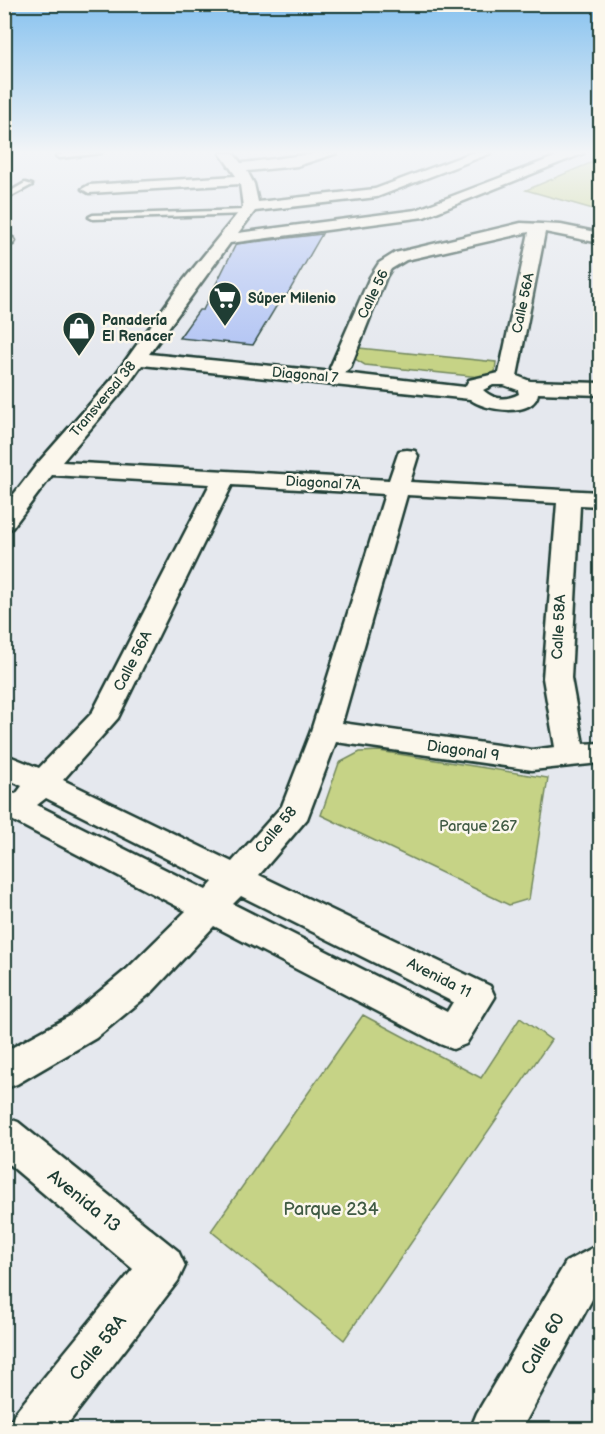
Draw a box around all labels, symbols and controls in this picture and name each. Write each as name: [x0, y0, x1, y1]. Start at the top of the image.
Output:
street label: Calle 56: [354, 266, 392, 321]
street label: Calle 56A: [508, 271, 538, 335]
supermarket icon: Súper Milenio: [207, 280, 243, 327]
place label: Súper Milenio: [248, 290, 336, 307]
shop icon: Panadería El Renacer: [61, 310, 97, 357]
place label: Panadería El Renacer: [102, 312, 174, 345]
street label: Transversal 38: [66, 358, 140, 440]
street label: Diagonal 7: [271, 364, 339, 386]
street label: Diagonal 7A: [285, 473, 361, 493]
street label: Calle 58A: [548, 593, 570, 660]
street label: Calle 56A: [110, 627, 157, 695]
street label: Diagonal 9: [425, 737, 501, 765]
street label: Calle 58: [251, 802, 301, 858]
park label: Parque 267: [439, 817, 518, 836]
street label: Avenida 11: [404, 954, 474, 1002]
street label: Avenida 13: [43, 1165, 125, 1237]
park label: Parque 234: [283, 1199, 379, 1220]
street label: Calle 60: [517, 1309, 569, 1379]
street label: Calle 58A: [65, 1311, 131, 1385]

